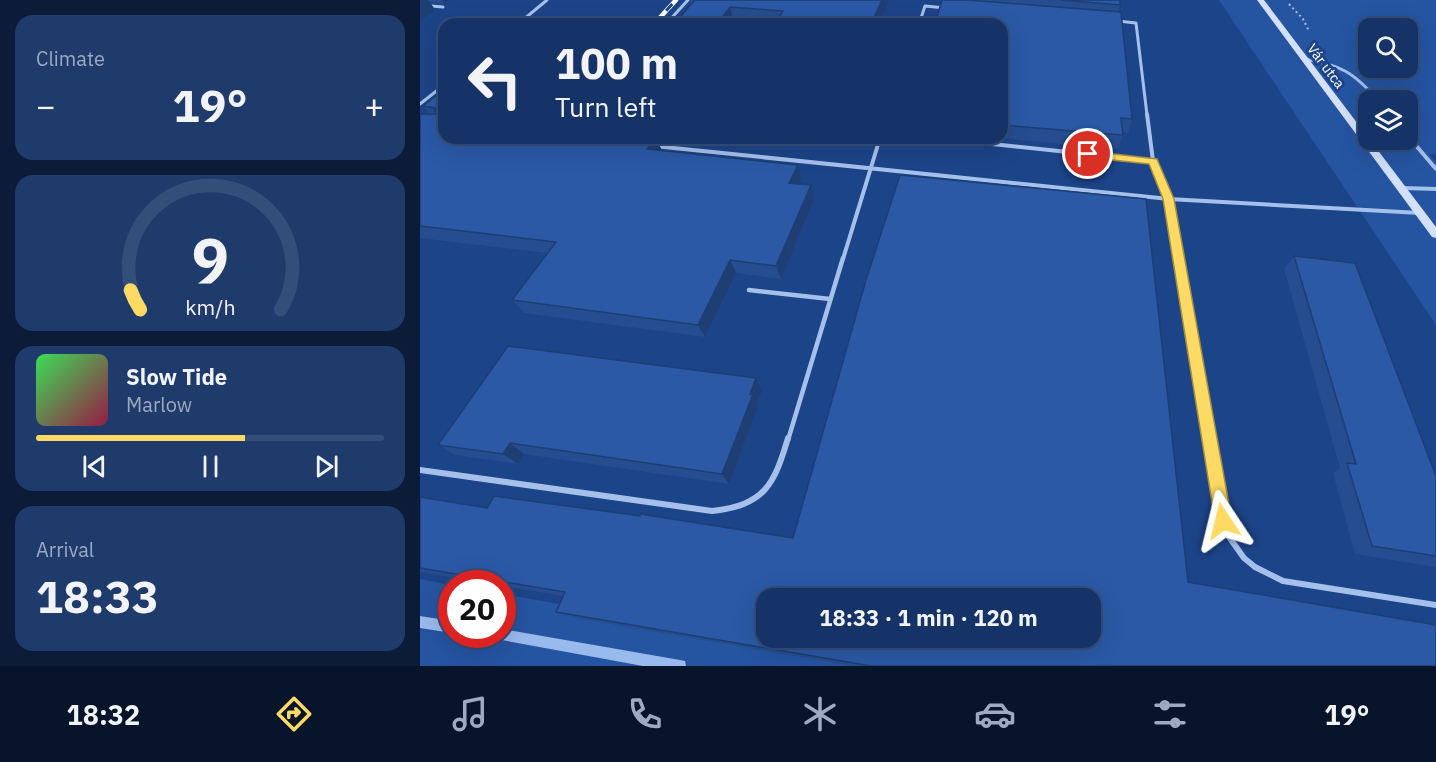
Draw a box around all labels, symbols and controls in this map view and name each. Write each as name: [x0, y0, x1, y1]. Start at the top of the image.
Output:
map controls: [1358, 18, 1418, 150]
button: search: [1358, 18, 1418, 78]
text: 100 m: [555, 36, 678, 91]
street label: Vár utca: [1303, 40, 1349, 92]
icon: left: [456, 42, 534, 120]
text: Climate: [36, 45, 105, 72]
text: 19°: [172, 76, 248, 134]
text: −: [36, 84, 56, 127]
text: +: [364, 84, 384, 127]
text: Turn left: [555, 89, 656, 124]
button: layers: [1358, 90, 1418, 150]
pin: [1062, 128, 1113, 179]
icon: arrive: [1071, 137, 1104, 170]
text: 9: [191, 220, 229, 301]
text: km/h: [185, 293, 235, 321]
text: Slow Tide: [126, 362, 227, 391]
text: Marlow: [126, 391, 192, 418]
icon: previous: [78, 450, 111, 483]
icon: pause: [194, 450, 227, 483]
icon: next: [310, 450, 343, 483]
position arrow: [1191, 489, 1255, 553]
text: Arrival: [36, 536, 94, 563]
text: 18:33: [36, 567, 159, 625]
speed limit sign: 20: [438, 570, 516, 648]
text: 18:33 · 1 min · 120 m: [819, 603, 1038, 632]
icon: directions: [273, 693, 315, 735]
icon: music: [449, 693, 491, 735]
icon: phone: [624, 693, 666, 735]
icon: climate: [799, 693, 841, 735]
icon: car: [974, 693, 1016, 735]
icon: filters: [1149, 693, 1191, 735]
text: 18:32: [67, 697, 140, 732]
text: 19°: [1324, 697, 1369, 732]

